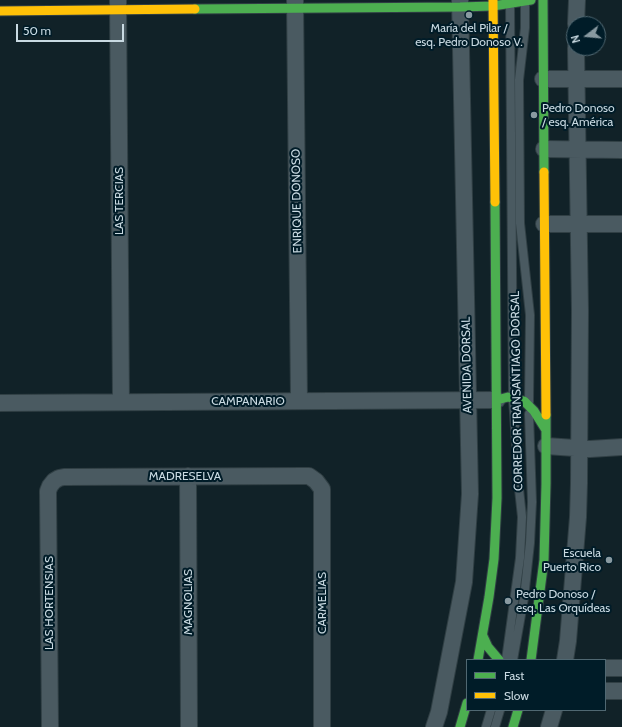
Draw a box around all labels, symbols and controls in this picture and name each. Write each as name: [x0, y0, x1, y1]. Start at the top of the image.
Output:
marker: María del Pilar / esq. Pedro Donoso V.: [464, 10, 474, 20]
scale bar: [18, 16, 126, 42]
north arrow: [566, 16, 606, 56]
place label: María del Pilar / esq. Pedro Donoso V.: [415, 21, 523, 49]
text: 50 m: [23, 23, 51, 38]
text: N: [568, 33, 583, 45]
place label: Pedro Donoso / esq. América: [542, 101, 615, 129]
marker: Pedro Donoso / esq. América: [529, 110, 539, 120]
street label: ENRIQUE DONOSO: [289, 149, 305, 253]
street label: LAS TERCIAS: [112, 167, 126, 235]
street label: CORREDOR TRANSANTIAGO DORSAL: [508, 291, 526, 491]
street label: AVENIDA DORSAL: [459, 317, 475, 413]
street label: CAMPANARIO: [211, 394, 285, 408]
street label: MADRESELVA: [149, 469, 221, 483]
place label: Escuela Puerto Rico: [543, 546, 601, 574]
marker: Escuela Puerto Rico: [604, 555, 614, 565]
street label: LAS HORTENSIAS: [42, 556, 56, 650]
street label: MAGNOLIAS: [181, 569, 195, 635]
street label: CARMELIAS: [315, 572, 329, 634]
place label: Pedro Donoso / esq. Las Orquídeas: [516, 587, 610, 615]
marker: Pedro Donoso / esq. Las Orquídeas: [503, 596, 513, 606]
legend: [466, 659, 606, 711]
text: Fast: [504, 668, 524, 683]
text: Slow: [504, 688, 529, 703]

